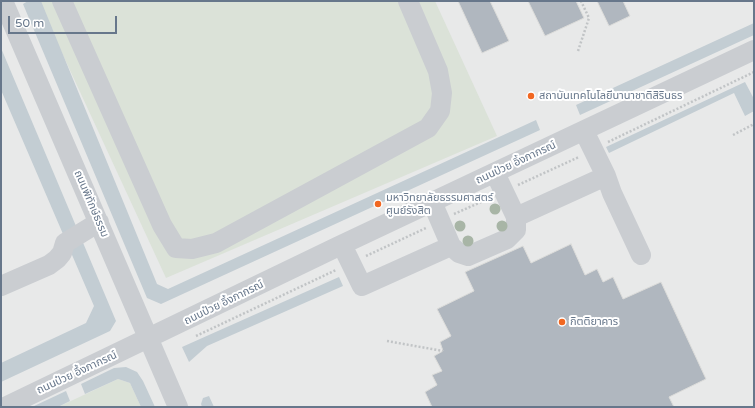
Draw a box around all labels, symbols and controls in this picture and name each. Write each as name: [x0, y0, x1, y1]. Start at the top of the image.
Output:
scale bar: [10, 8, 119, 34]
text: 50 m: [15, 16, 44, 30]
place label: สถาบันเทคโนโลยีนานาชาติสิรินธร: [539, 89, 682, 103]
marker: สถาบันเทคโนโลยีนานาชาติสิรินธร: [526, 91, 536, 101]
street label: ถนนป๋วย อิ้งภากรณ์: [474, 139, 558, 187]
street label: ถนนพิทักษ์ธรรม: [71, 168, 111, 240]
place label: มหาวิทยาลัยธรรมศาสตร์ ศูนย์รังสิต: [386, 191, 493, 217]
marker: มหาวิทยาลัยธรรมศาสตร์ ศูนย์รังสิต: [373, 199, 383, 209]
street label: ถนนป๋วย อิ้งภากรณ์: [182, 278, 266, 328]
place label: กิตติยาคาร: [570, 315, 618, 329]
marker: กิตติยาคาร: [557, 317, 567, 327]
street label: ถนนป๋วย อึ้งภากรณ์: [35, 349, 119, 397]

